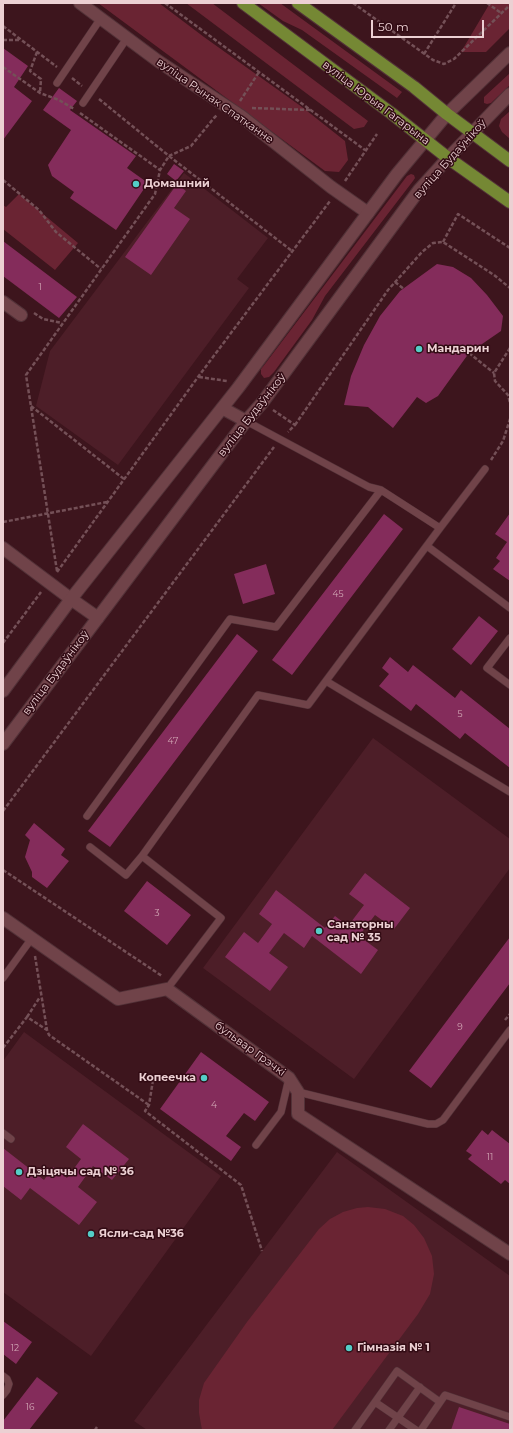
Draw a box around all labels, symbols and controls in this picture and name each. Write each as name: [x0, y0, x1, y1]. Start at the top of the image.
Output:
scale bar: [373, 12, 486, 38]
text: 50 m: [378, 19, 409, 34]
street label: вуліца Рынак Спатканне: [154, 55, 276, 147]
street label: вуліца Юрыя Гагарына: [320, 58, 432, 148]
street label: вуліца Будаўнікоў: [411, 117, 489, 201]
place label: Домашний: [144, 177, 210, 191]
marker: Домашний: [131, 179, 141, 189]
house number: 1: [38, 282, 42, 292]
place label: Мандарин: [427, 342, 489, 356]
marker: Мандарин: [414, 344, 424, 354]
street label: вуліца Будаўнікоў: [215, 371, 289, 459]
house number: 45: [332, 589, 344, 599]
street label: вуліца Будаўнікоў: [20, 628, 92, 718]
house number: 5: [457, 709, 463, 719]
house number: 47: [168, 736, 178, 746]
house number: 3: [154, 908, 160, 918]
place label: Санаторны сад № 35: [327, 918, 393, 944]
marker: Санаторны сад № 35: [314, 926, 324, 936]
street label: бульвар Грэчкі: [212, 1019, 288, 1079]
house number: 9: [457, 1022, 463, 1032]
place label: Копеечка: [139, 1071, 196, 1085]
marker: Копеечка: [199, 1073, 209, 1083]
house number: 4: [211, 1100, 217, 1110]
house number: 11: [487, 1152, 493, 1162]
place label: Дзіцячы сад № 36: [27, 1165, 134, 1179]
marker: Дзіцячы сад № 36: [14, 1167, 24, 1177]
place label: Ясли-сад №36: [99, 1227, 184, 1241]
marker: Ясли-сад №36: [86, 1229, 96, 1239]
place label: Гімназія № 1: [357, 1341, 430, 1355]
house number: 12: [11, 1343, 19, 1353]
marker: Гімназія № 1: [344, 1343, 354, 1353]
house number: 16: [26, 1402, 34, 1412]

